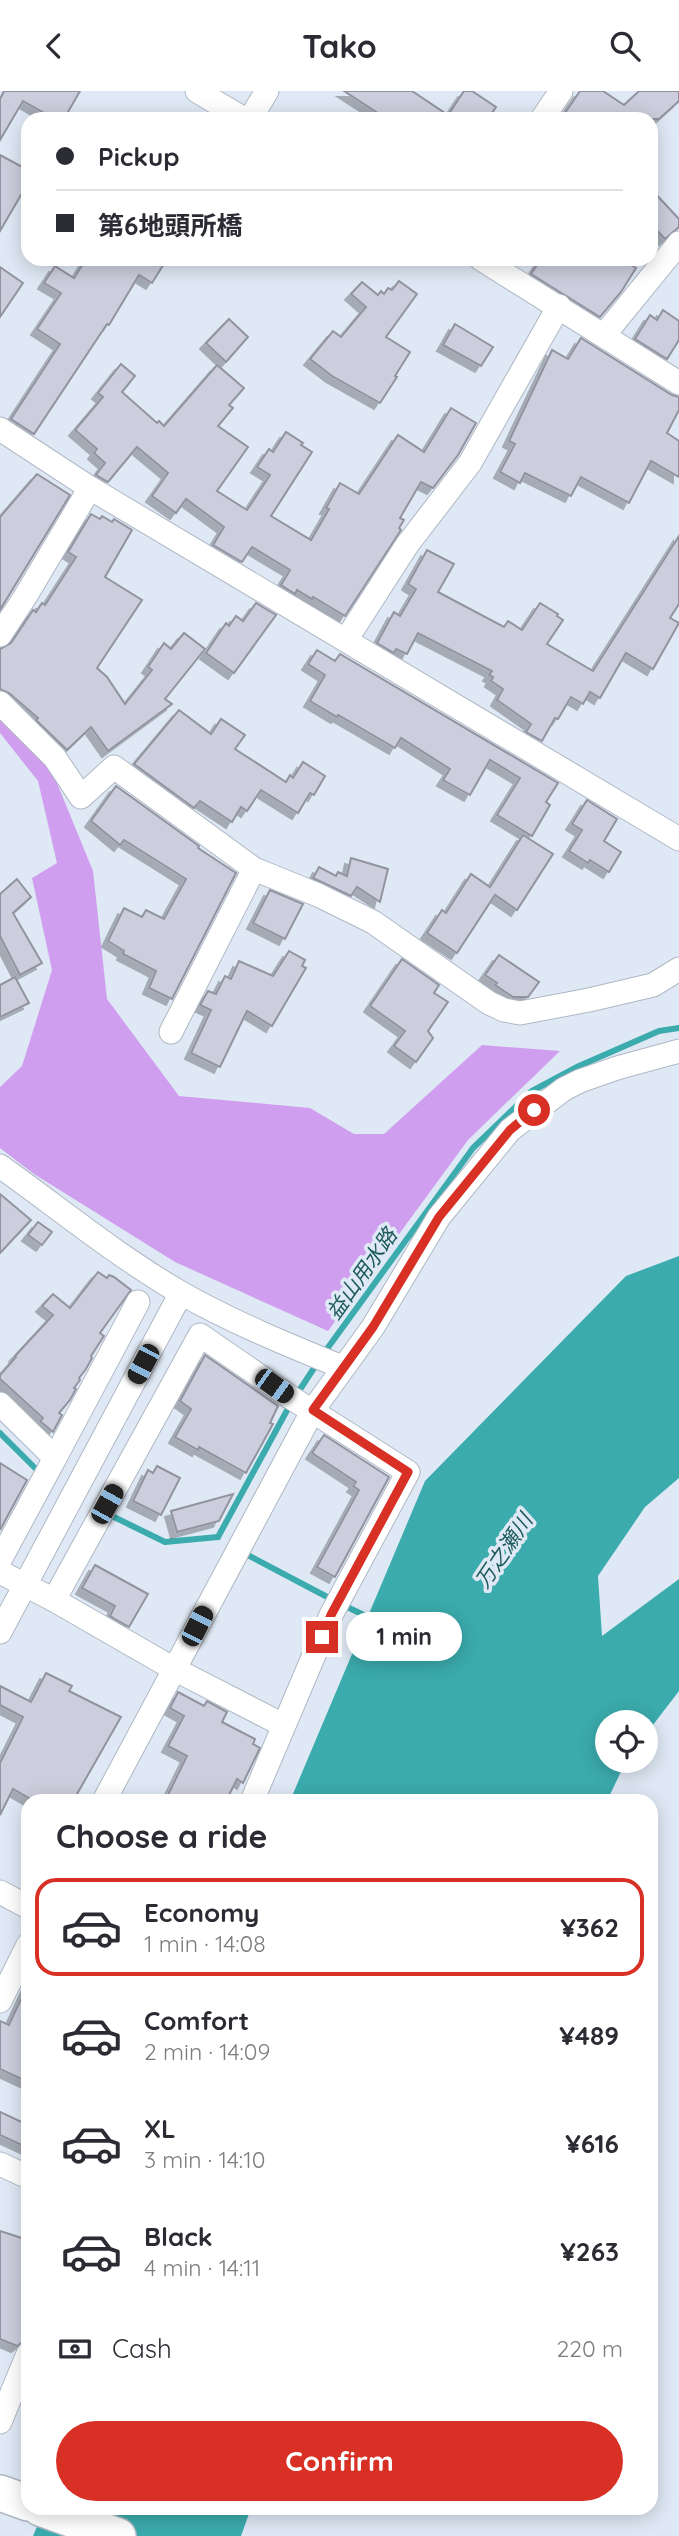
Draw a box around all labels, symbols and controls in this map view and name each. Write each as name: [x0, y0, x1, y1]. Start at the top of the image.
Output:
text: Tako: [302, 26, 377, 66]
icon: back: [35, 27, 73, 65]
icon: search: [606, 27, 644, 65]
text: Pickup: [98, 140, 180, 173]
text: 第6地頭所橋: [98, 209, 242, 242]
route start: [518, 1094, 550, 1126]
water label: 益山用水路: [320, 1221, 403, 1324]
car: [124, 1341, 163, 1387]
car: [251, 1365, 298, 1407]
car: [88, 1481, 127, 1527]
water label: 万之瀬川: [469, 1507, 539, 1593]
car: [179, 1603, 216, 1649]
callout: 1 min: [346, 1613, 462, 1661]
route end: [306, 1621, 338, 1653]
text: 1 min: [376, 1622, 432, 1651]
map controls: [595, 1710, 658, 1773]
button: locate: [595, 1710, 658, 1773]
text: Choose a ride: [56, 1816, 268, 1856]
icon: car: [60, 1896, 123, 1959]
text: Economy: [144, 1896, 259, 1929]
text: ¥362: [560, 1911, 619, 1944]
text: 1 min · 14:08: [144, 1929, 266, 1958]
icon: car: [60, 2004, 123, 2067]
text: Comfort: [144, 2004, 249, 2037]
text: ¥489: [559, 2019, 619, 2052]
text: 2 min · 14:09: [144, 2037, 270, 2066]
icon: car: [60, 2112, 123, 2175]
text: XL: [144, 2112, 176, 2145]
text: ¥616: [565, 2127, 619, 2160]
text: 3 min · 14:10: [144, 2145, 265, 2174]
icon: car: [60, 2220, 123, 2283]
text: Black: [144, 2220, 213, 2253]
text: ¥263: [560, 2235, 619, 2268]
text: 4 min · 14:11: [144, 2253, 260, 2282]
icon: cash: [56, 2330, 94, 2368]
text: Cash: [112, 2332, 172, 2365]
text: 220 m: [557, 2334, 623, 2363]
button: Confirm: [56, 2421, 623, 2501]

